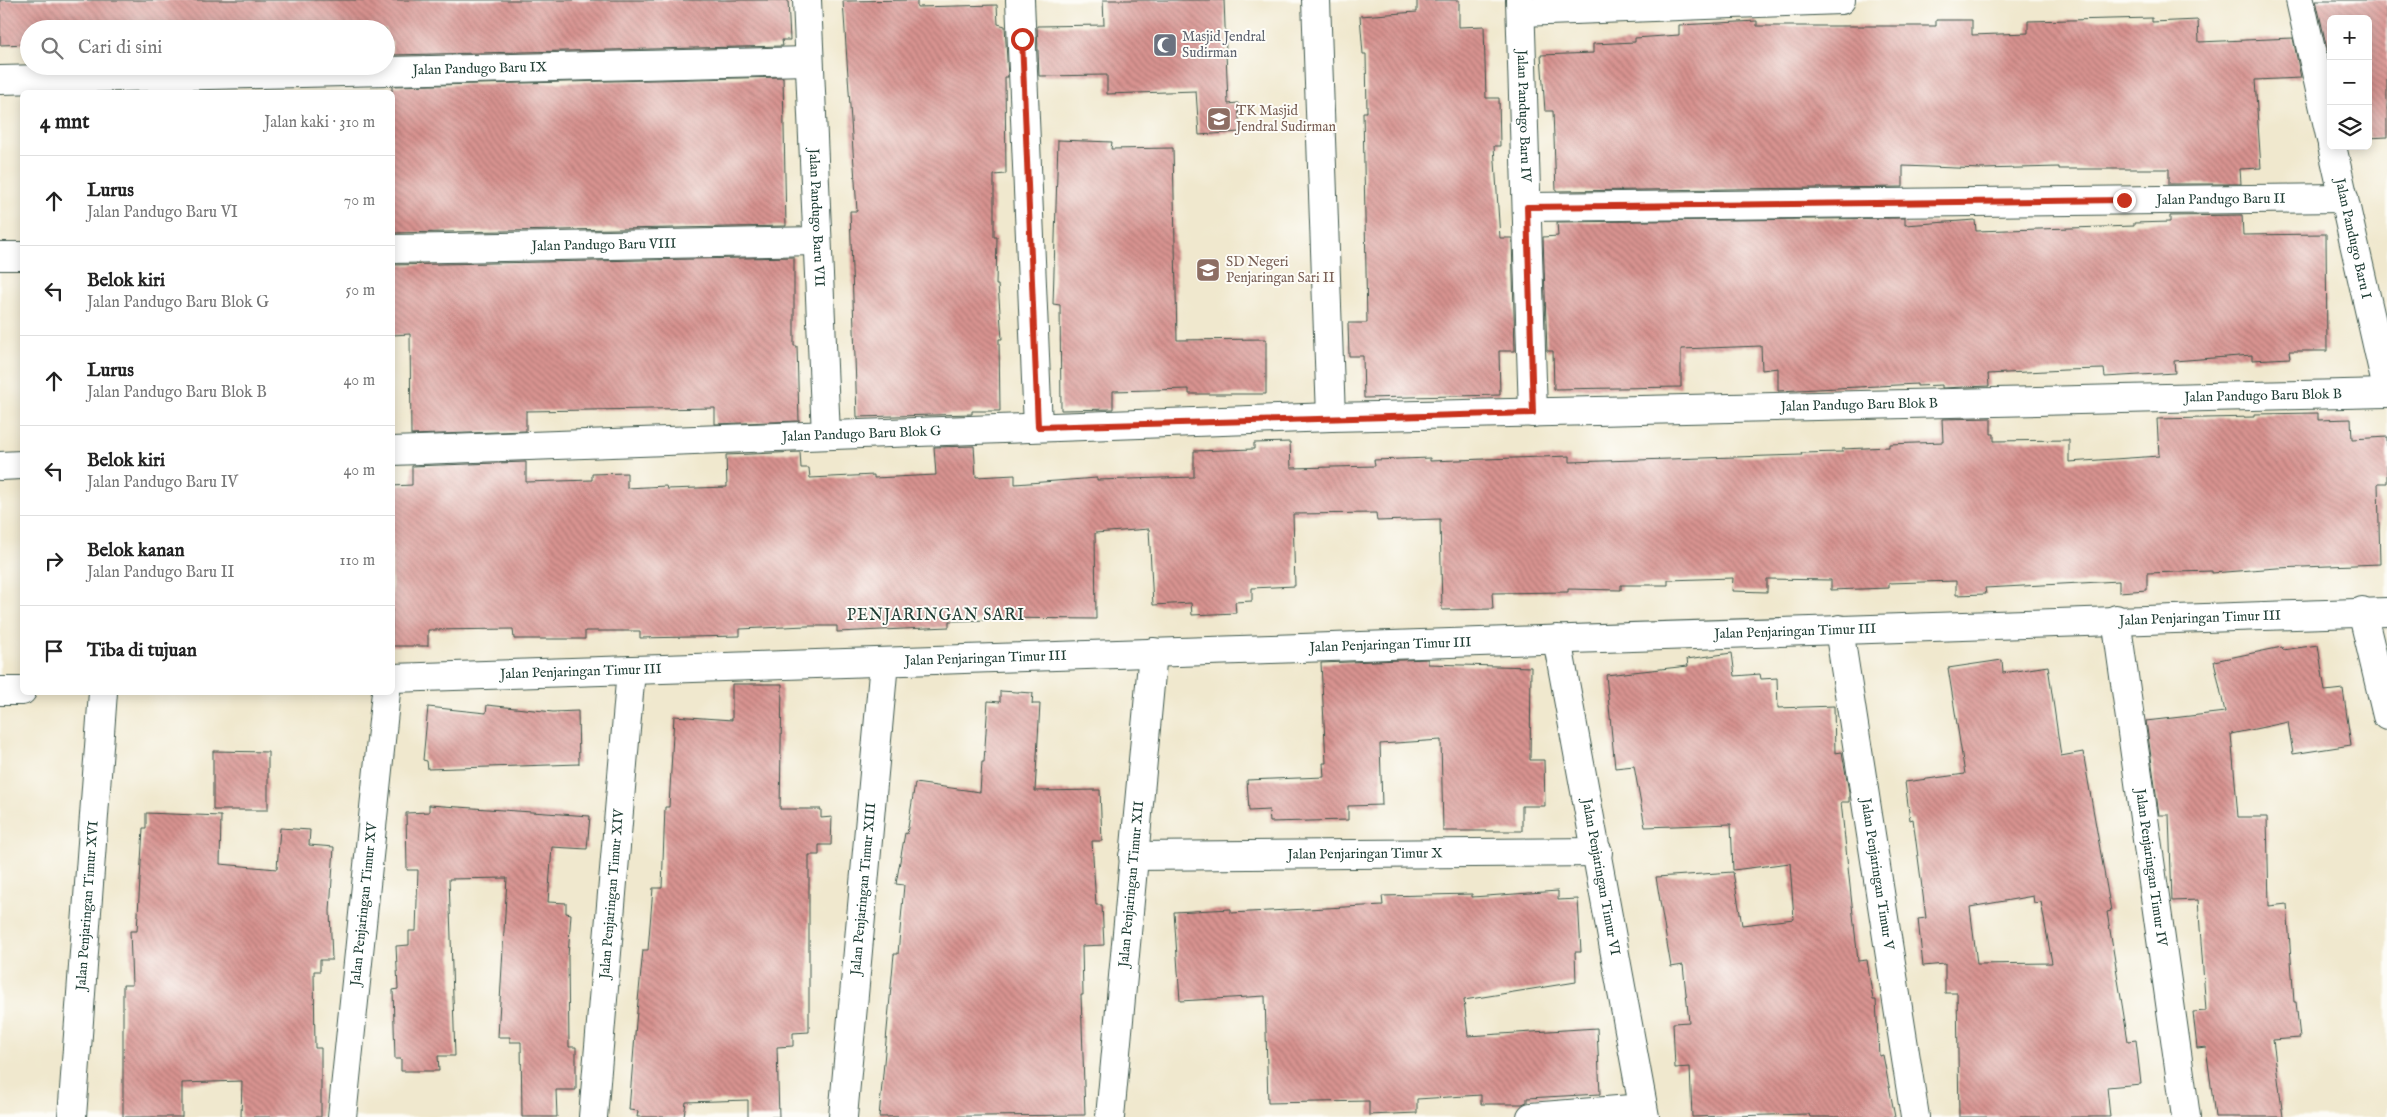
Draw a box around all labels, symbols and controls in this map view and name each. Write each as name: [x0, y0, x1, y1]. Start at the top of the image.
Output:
map controls: [2327, 15, 2372, 150]
button: +: [2327, 15, 2372, 60]
search box: [20, 20, 395, 75]
route start: [1011, 28, 1034, 51]
place label: Masjid Jendral Sudirman: [1182, 28, 1266, 62]
mosque icon: Masjid Jendral Sudirman: [1152, 32, 1178, 58]
icon: search: [38, 34, 66, 62]
text: Cari di sini: [78, 36, 162, 60]
street label: Jalan Pandugo Baru IV: [1513, 48, 1535, 183]
street label: Jalan Pandugo Baru IX: [410, 58, 548, 79]
button: −: [2327, 60, 2372, 105]
place label: TK Masjid Jendral Sudirman: [1234, 102, 1336, 136]
button: layers: [2327, 105, 2372, 150]
school or university icon: TK Masjid Jendral Sudirman: [1206, 106, 1232, 132]
text: 4 mnt: [40, 109, 89, 136]
text: Jalan kaki · 310 m: [264, 113, 375, 133]
street label: Jalan Pandugo Baru VII: [804, 146, 829, 287]
street label: Jalan Pandugo Baru I: [2330, 175, 2375, 301]
text: Lurus: [87, 179, 134, 203]
icon: ahead: [40, 187, 68, 215]
route end: [2113, 189, 2136, 212]
street label: Jalan Pandugo Baru II: [2154, 190, 2286, 209]
text: 70 m: [344, 191, 375, 211]
text: Jalan Pandugo Baru VI: [87, 203, 238, 223]
street label: Jalan Pandugo Baru VIII: [530, 235, 676, 255]
place label: SD Negeri Penjaringan Sari II: [1226, 253, 1335, 287]
school or university icon: SD Negeri Penjaringan Sari II: [1195, 257, 1221, 283]
text: Belok kiri: [87, 269, 165, 293]
icon: left: [40, 277, 68, 305]
text: 50 m: [346, 281, 375, 301]
text: Jalan Pandugo Baru Blok G: [87, 293, 269, 313]
text: Lurus: [87, 359, 134, 383]
icon: ahead: [40, 367, 68, 395]
text: 40 m: [343, 371, 375, 391]
text: Jalan Pandugo Baru Blok B: [87, 383, 267, 403]
street label: Jalan Pandugo Baru Blok B: [2182, 385, 2342, 407]
street label: Jalan Pandugo Baru Blok B: [1778, 394, 1938, 416]
street label: Jalan Pandugo Baru Blok G: [780, 422, 942, 446]
text: Belok kiri: [87, 449, 165, 473]
icon: left: [40, 457, 68, 485]
text: 40 m: [343, 461, 375, 481]
text: Jalan Pandugo Baru IV: [87, 473, 238, 493]
text: Belok kanan: [87, 539, 185, 563]
icon: right: [40, 547, 68, 575]
text: 110 m: [339, 551, 375, 571]
text: Jalan Pandugo Baru II: [87, 563, 234, 583]
district label: PENJARINGAN SARI: [847, 606, 1025, 626]
street label: Jalan Penjaringan Timur III: [2117, 607, 2281, 630]
street label: Jalan Penjaringan Timur III: [1712, 620, 1876, 643]
street label: Jalan Penjaringan Timur III: [1307, 633, 1472, 657]
icon: arrive: [40, 637, 68, 665]
text: Tiba di tujuan: [87, 639, 197, 663]
street label: Jalan Penjaringan Timur III: [903, 647, 1067, 670]
street label: Jalan Penjaringan Timur III: [498, 660, 662, 683]
street label: Jalan Penjaringan Timur IV: [2131, 786, 2171, 948]
street label: Jalan Penjaringan Timur VI: [1577, 795, 1624, 957]
street label: Jalan Penjaringan Timur V: [1856, 795, 1898, 952]
street label: Jalan Penjaringan Timur XII: [1115, 800, 1148, 970]
street label: Jalan Penjaringan Timur XIII: [847, 802, 880, 978]
street label: Jalan Penjaringan Timur XIV: [596, 807, 628, 981]
street label: Jalan Penjaringan Timur XVI: [72, 820, 103, 993]
street label: Jalan Penjaringan Timur XV: [346, 821, 382, 989]
street label: Jalan Penjaringan Timur X: [1285, 844, 1443, 864]

